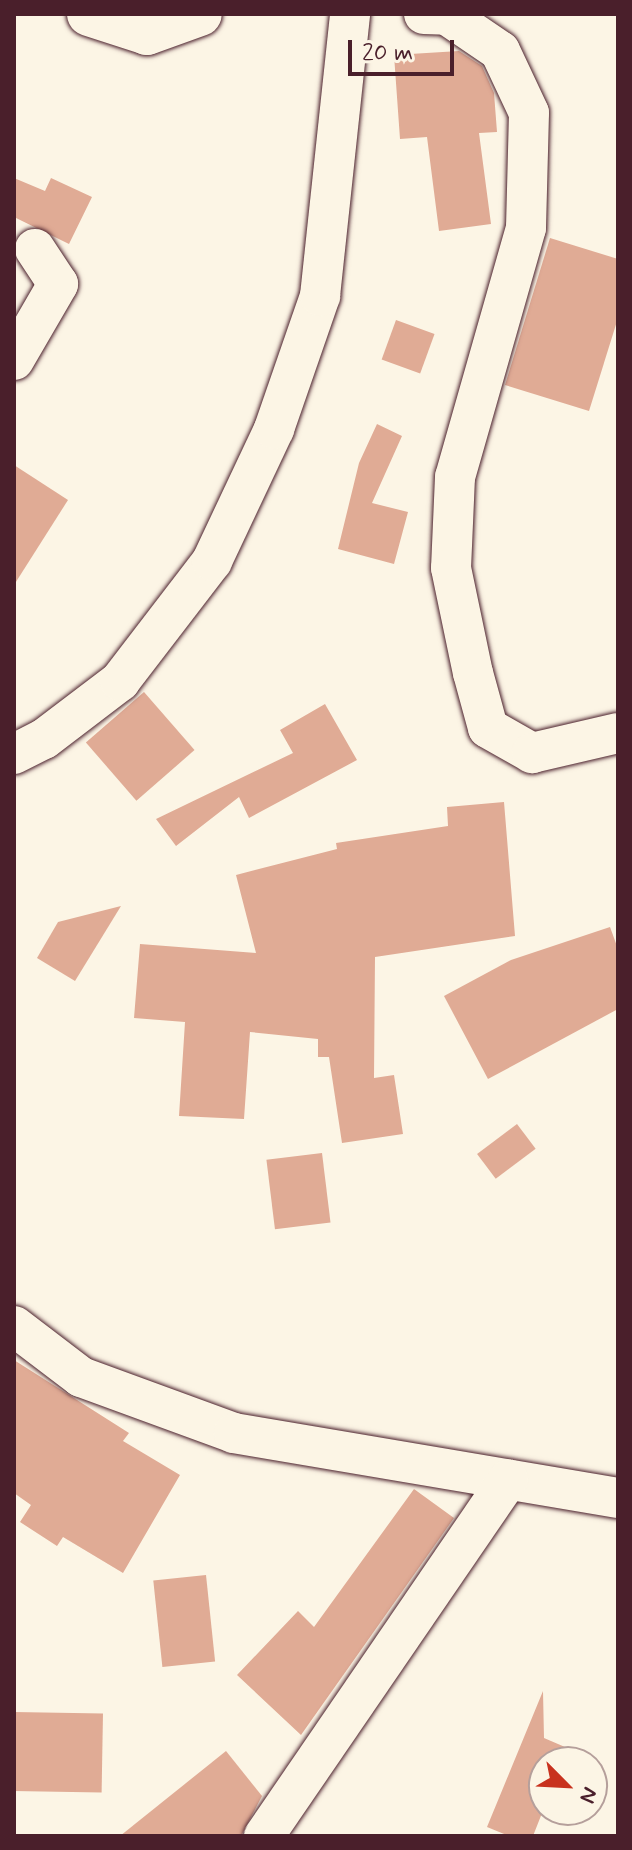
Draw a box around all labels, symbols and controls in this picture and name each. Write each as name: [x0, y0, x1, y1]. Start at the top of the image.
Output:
scale bar: [352, 24, 458, 74]
text: 20 m: [362, 38, 413, 69]
north arrow: [528, 1746, 608, 1826]
text: N: [572, 1783, 604, 1807]

